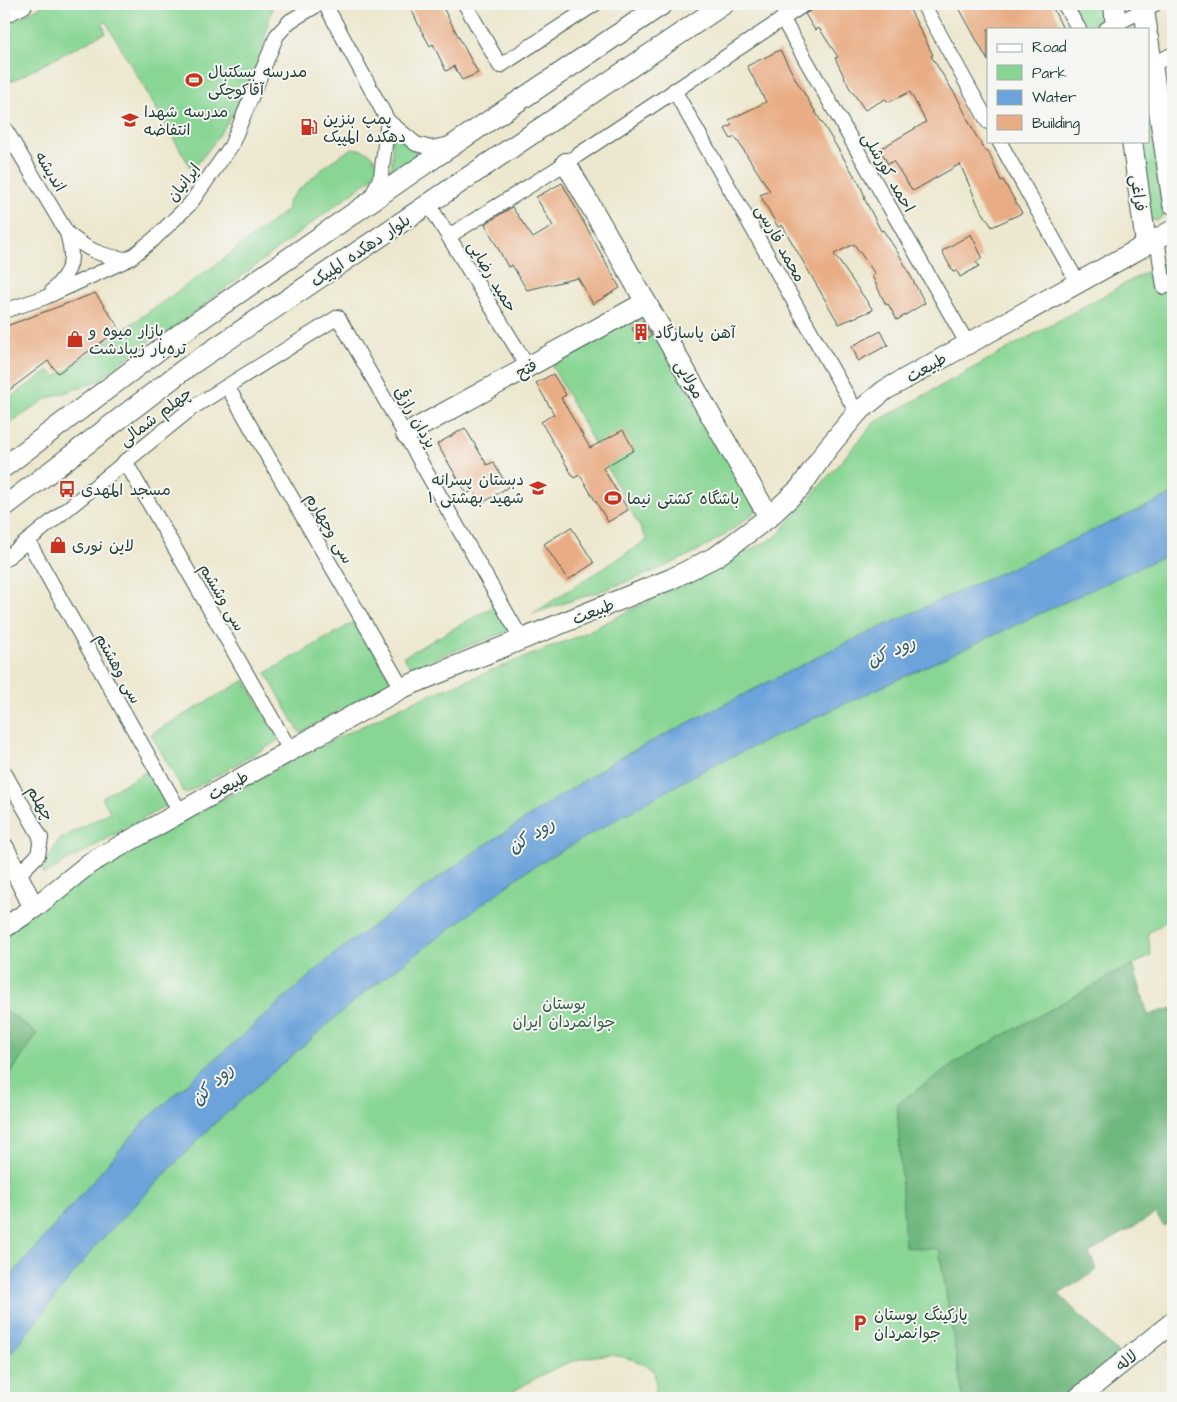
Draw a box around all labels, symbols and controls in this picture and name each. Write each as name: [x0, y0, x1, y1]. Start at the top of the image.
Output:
legend: [987, 28, 1150, 142]
text: Road: [1032, 37, 1067, 58]
place label: مدرسه بسکتبال آقاکوچکی: [208, 61, 307, 101]
text: Park: [1032, 63, 1067, 84]
sports icon: مدرسه بسکتبال آقاکوچکی: [184, 70, 204, 90]
text: Water: [1032, 87, 1076, 108]
place label: مدرسه شهدا انتفاضه: [144, 101, 228, 141]
place label: پمپ بنزین دهکده المپیک: [323, 108, 406, 148]
school or university icon: مدرسه شهدا انتفاضه: [120, 110, 140, 130]
text: Building: [1032, 113, 1080, 135]
fuel station icon: پمپ بنزین دهکده المپیک: [299, 117, 319, 137]
street label: احمد کورشلی: [856, 129, 920, 216]
street label: اندیشه: [29, 147, 71, 196]
street label: ایرانیان: [162, 159, 206, 206]
street label: فراغی: [1125, 173, 1151, 213]
street label: محمد فارسی: [750, 201, 810, 286]
street label: بلوار دهکده المپیک: [306, 209, 415, 292]
street label: حمید رضایی: [462, 236, 522, 317]
place label: بازار میوه و تره‌بار زیبادشت: [87, 320, 186, 360]
building icon: آهن پاسارگاد: [631, 322, 651, 342]
place label: آهن پاسارگاد: [655, 322, 736, 344]
shop icon: بازار میوه و تره‌بار زیبادشت: [65, 329, 85, 349]
street label: طبیعت: [902, 347, 951, 388]
street label: فتح: [512, 354, 541, 384]
street label: مولایی: [669, 356, 709, 403]
street label: چهلم شمالی: [115, 382, 197, 452]
street label: یزدان رازقی: [389, 382, 442, 453]
place label: دبستان پسرانه شهید بهشتی ۱: [428, 469, 524, 509]
school or university icon: دبستان پسرانه شهید بهشتی ۱: [528, 478, 548, 498]
bus stop icon: مسجد المهدی: [57, 479, 77, 499]
place label: مسجد المهدی: [81, 479, 171, 501]
sports icon: باشگاه کشتی نیما: [603, 488, 623, 508]
place label: باشگاه کشتی نیما: [627, 488, 739, 510]
street label: سی وچهارم: [299, 489, 358, 569]
shop icon: لاین نوری: [48, 535, 68, 555]
place label: لاین نوری: [72, 535, 134, 557]
street label: سی وششم: [193, 560, 250, 636]
street label: طبیعت: [569, 594, 618, 630]
street label: سی وهشتم: [89, 629, 147, 708]
water label: رود کن: [863, 630, 920, 673]
street label: طبیعت: [204, 766, 253, 806]
street label: چهلم: [20, 782, 59, 826]
water label: رود کن: [503, 811, 560, 859]
park label: بوستان جوانمردان ایران: [513, 993, 615, 1033]
water label: رود کن: [185, 1058, 239, 1111]
place label: پارکینگ بوستان جوانمردان: [874, 1304, 968, 1344]
parking icon: پارکینگ بوستان جوانمردان: [850, 1313, 870, 1333]
street label: لاله: [1111, 1345, 1142, 1376]

